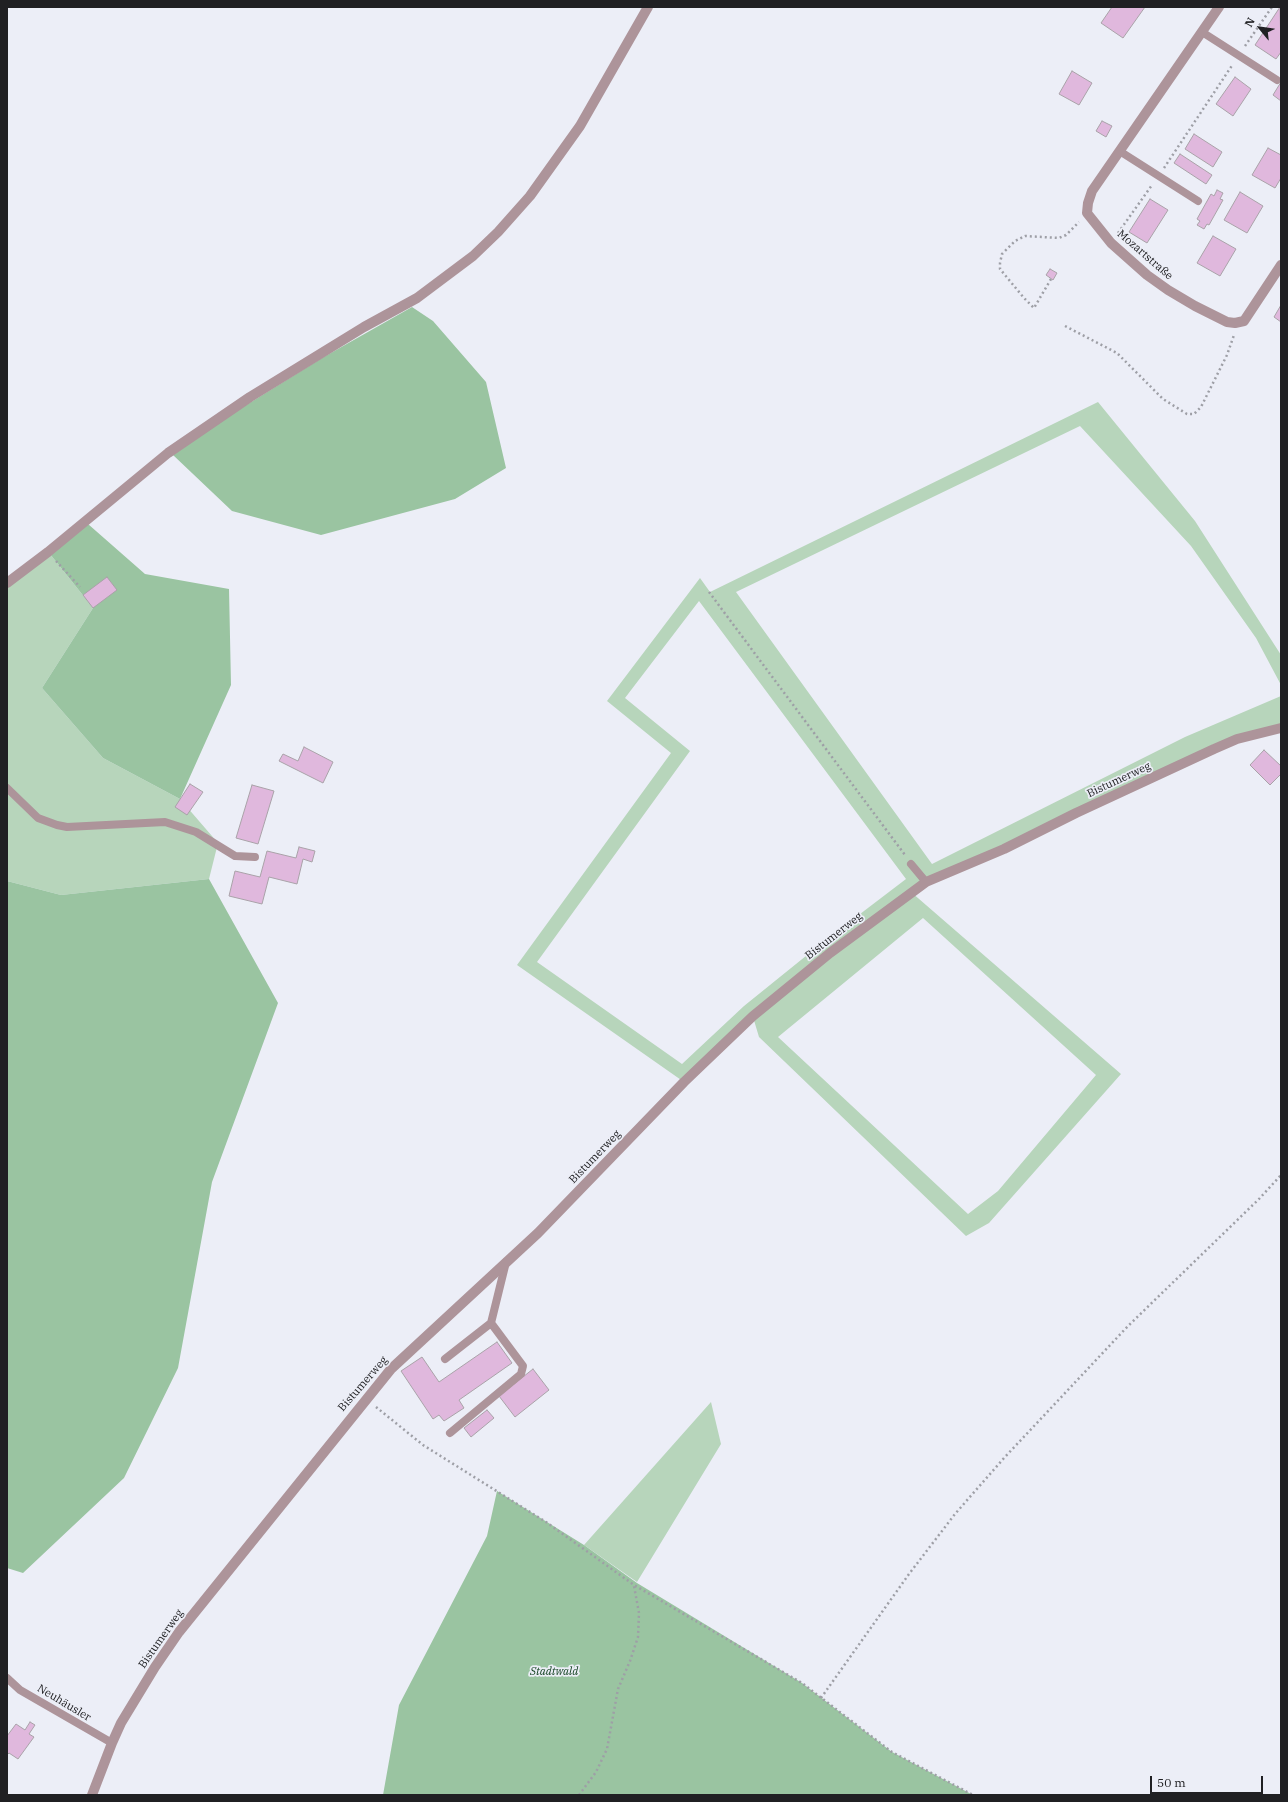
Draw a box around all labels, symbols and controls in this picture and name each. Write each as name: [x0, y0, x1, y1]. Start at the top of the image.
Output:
north arrow: [1240, 8, 1280, 48]
text: N: [1241, 15, 1258, 29]
street label: Mozartstraße: [1115, 227, 1175, 283]
street label: Bistumerweg: [1085, 759, 1153, 801]
street label: Bistumerweg: [803, 910, 865, 962]
street label: Bistumerweg: [566, 1128, 624, 1186]
street label: Bistumerweg: [335, 1354, 391, 1414]
street label: Bistumerweg: [136, 1607, 186, 1671]
park label: Stadtwald: [530, 1665, 578, 1679]
street label: Neuhäusler: [35, 1682, 93, 1724]
scale bar: [1152, 1768, 1265, 1794]
text: 50 m: [1157, 1775, 1186, 1790]

